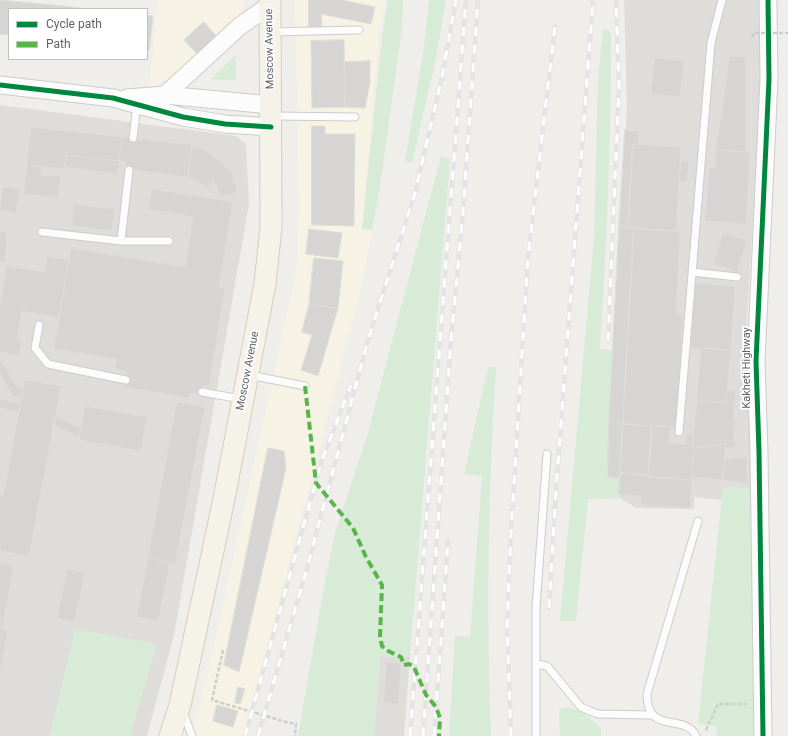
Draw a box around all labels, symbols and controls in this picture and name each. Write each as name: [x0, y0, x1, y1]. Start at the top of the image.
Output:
legend: [8, 8, 148, 60]
street label: Moscow Avenue: [263, 9, 277, 89]
text: Cycle path: [46, 17, 102, 31]
text: Path: [46, 37, 71, 51]
street label: Kakheti Highway: [740, 327, 754, 409]
street label: Moscow Avenue: [234, 330, 262, 412]

